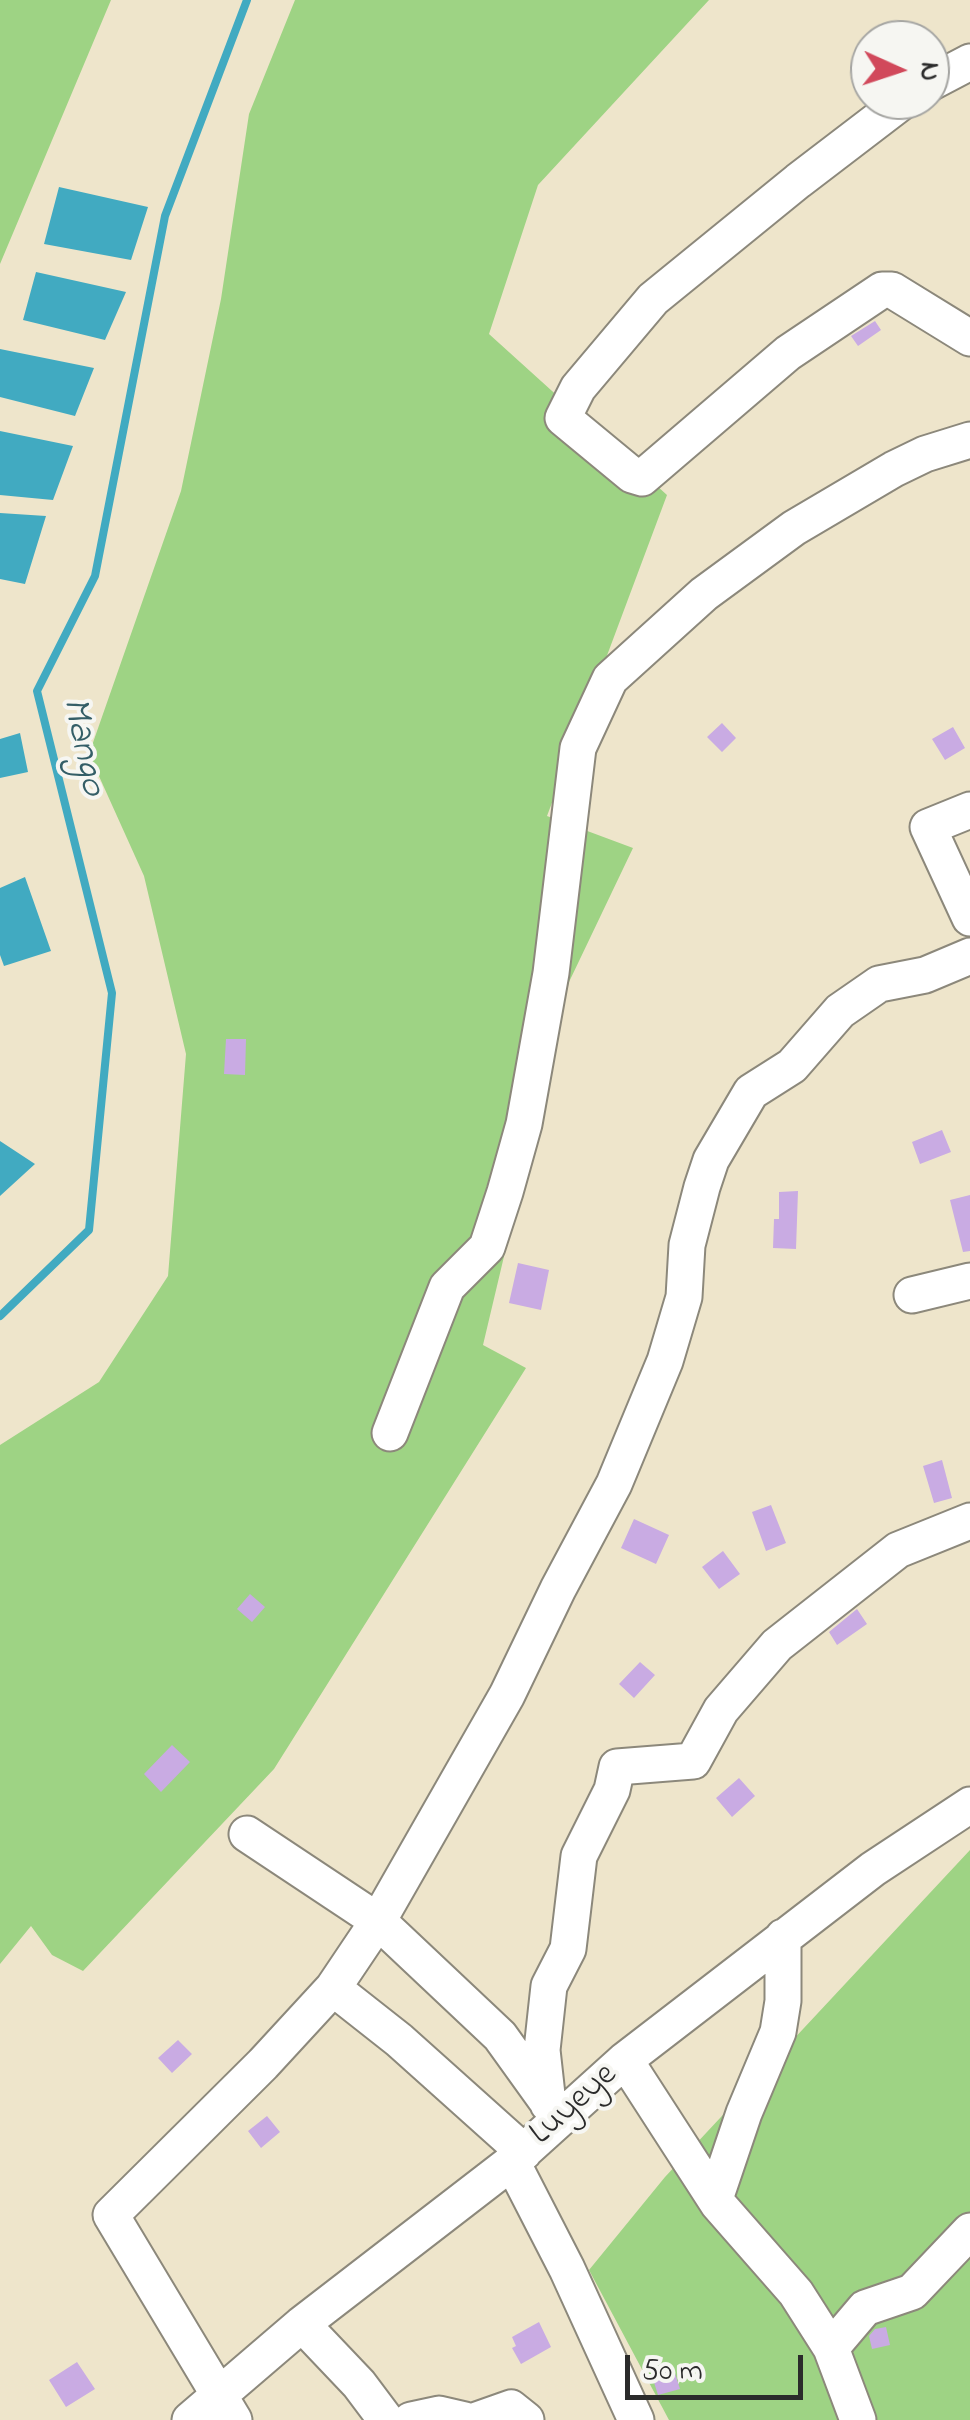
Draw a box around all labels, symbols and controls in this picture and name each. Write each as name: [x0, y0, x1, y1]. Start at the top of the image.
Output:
north arrow: [850, 20, 950, 120]
text: N: [907, 61, 949, 82]
water label: Mango: [48, 694, 114, 800]
street label: Luyeye: [523, 2056, 627, 2156]
scale bar: [630, 2335, 808, 2397]
text: 50 m: [642, 2350, 703, 2394]

